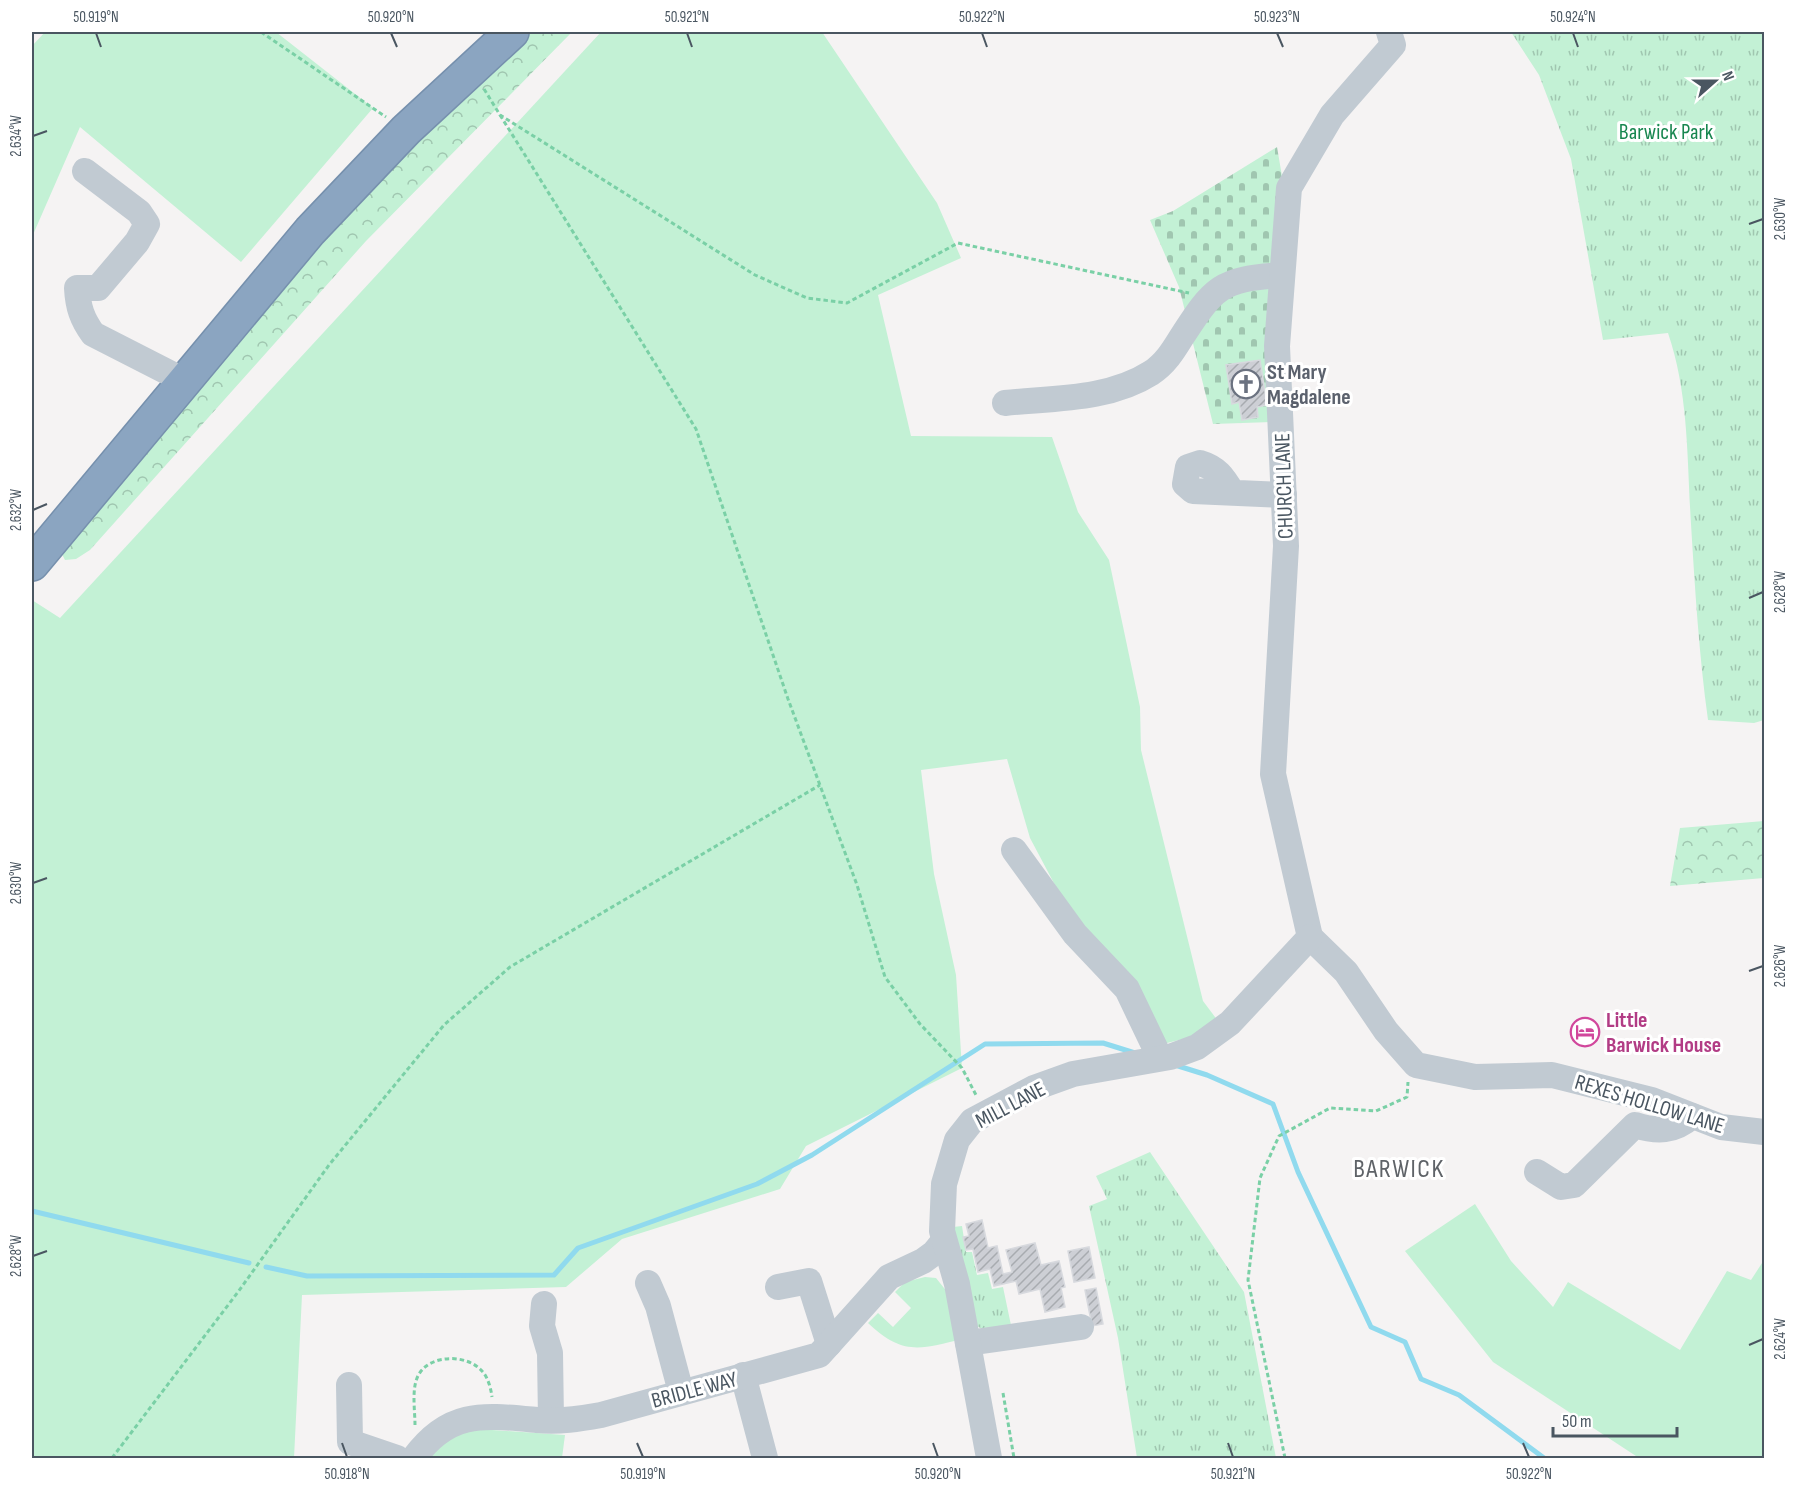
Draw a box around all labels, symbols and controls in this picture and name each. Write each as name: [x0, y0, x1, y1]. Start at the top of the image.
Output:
text: 50.919°N: [73, 8, 119, 27]
text: 50.920°N: [368, 8, 414, 27]
text: 50.921°N: [665, 8, 709, 27]
text: 50.922°N: [959, 8, 1005, 27]
text: 50.923°N: [1254, 8, 1300, 27]
text: 50.924°N: [1550, 8, 1596, 27]
north arrow: [1685, 51, 1745, 111]
text: N: [1717, 69, 1738, 84]
text: 2.634°W: [7, 115, 26, 157]
park label: Barwick Park: [1619, 119, 1714, 146]
text: 2.630°W: [1771, 198, 1790, 240]
place label: St Mary Magdalene: [1267, 359, 1351, 411]
church icon: St Mary Magdalene: [1230, 368, 1262, 400]
street label: CHURCH LANE: [1269, 432, 1300, 539]
text: 2.632°W: [7, 489, 26, 531]
text: 2.628°W: [1771, 571, 1790, 613]
text: 2.630°W: [7, 862, 26, 904]
text: 2.626°W: [1771, 945, 1790, 987]
place label: Little Barwick House: [1606, 1007, 1721, 1059]
hotel icon: Little Barwick House: [1569, 1016, 1601, 1048]
street label: REXES HOLLOW LANE: [1571, 1069, 1728, 1140]
street label: MILL LANE: [971, 1076, 1050, 1135]
district label: BARWICK: [1353, 1154, 1445, 1185]
text: 2.628°W: [7, 1235, 26, 1277]
text: 2.624°W: [1771, 1318, 1790, 1360]
street label: BRIDLE WAY: [649, 1366, 740, 1415]
scale bar: [1553, 1400, 1678, 1438]
text: 50 m: [1562, 1411, 1592, 1432]
text: 50.918°N: [324, 1465, 370, 1484]
text: 50.919°N: [620, 1465, 666, 1484]
text: 50.920°N: [915, 1465, 961, 1484]
text: 50.921°N: [1211, 1465, 1255, 1484]
text: 50.922°N: [1506, 1465, 1552, 1484]

